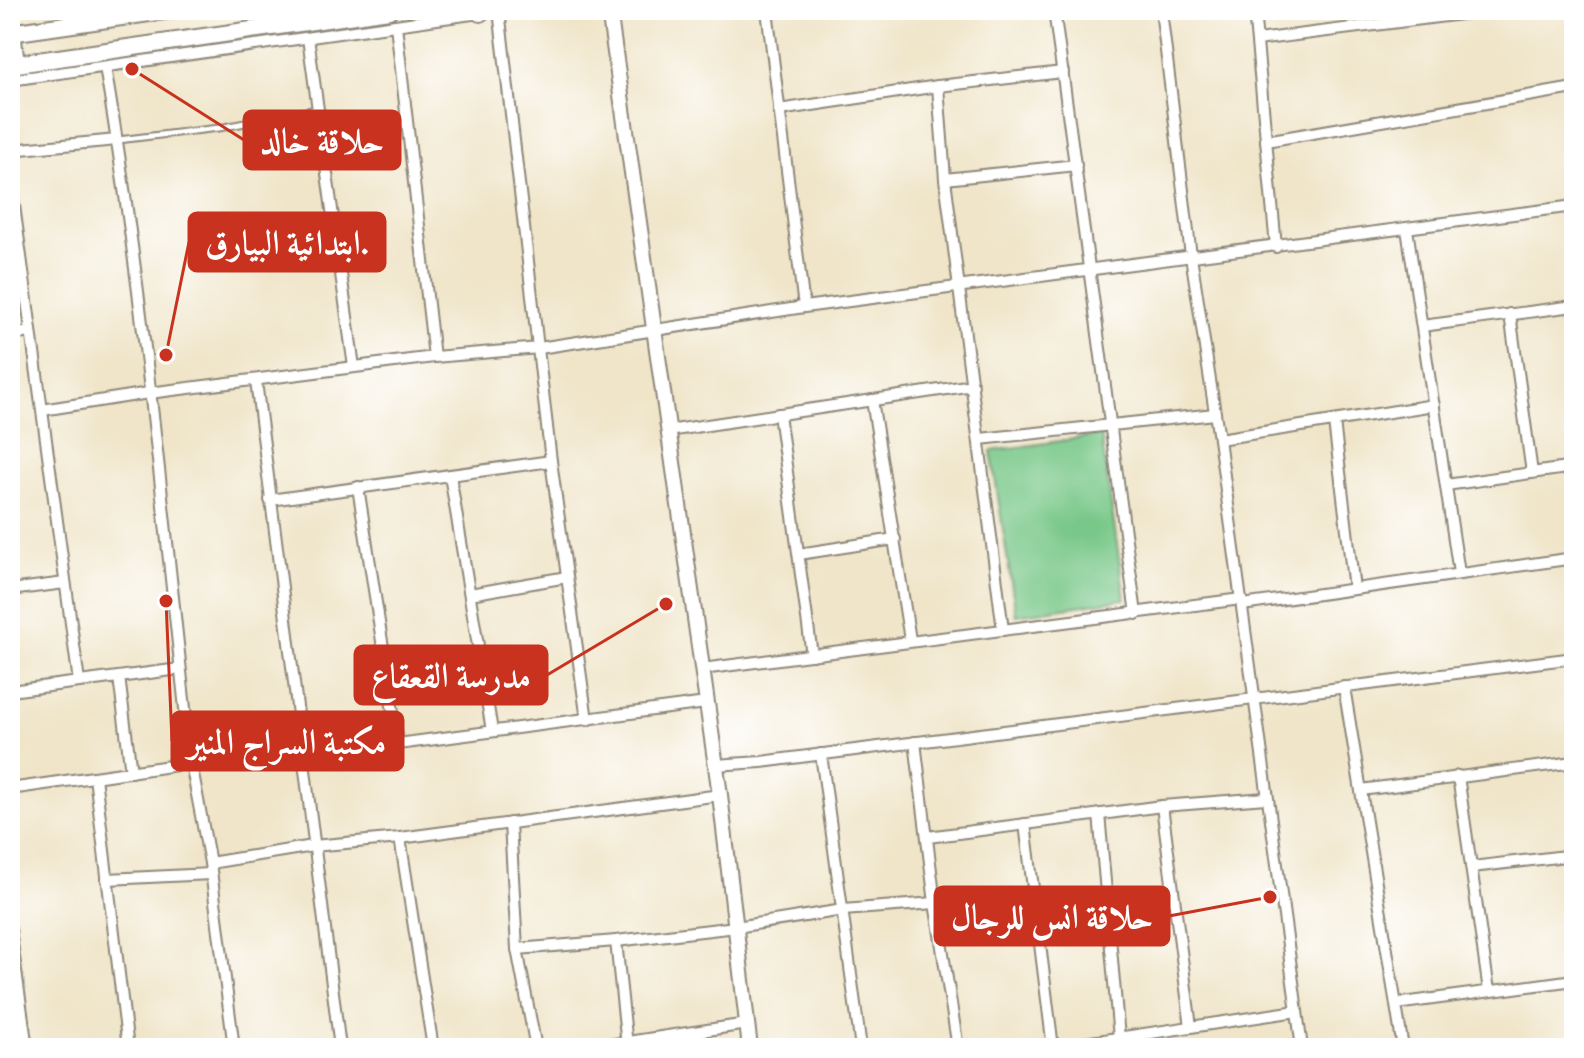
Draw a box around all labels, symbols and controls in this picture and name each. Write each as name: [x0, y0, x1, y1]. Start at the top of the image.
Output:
callout: حلاقة خالد: [244, 111, 400, 169]
text: حلاقة خالد: [260, 119, 384, 168]
callout: ابتدائية البيارق.: [189, 213, 385, 271]
text: ابتدائية البيارق.: [205, 221, 369, 270]
callout: مدرسة القعقاع: [355, 646, 547, 704]
text: مدرسة القعقاع: [371, 654, 531, 703]
callout: مكتبة السراج المنير: [172, 712, 403, 770]
text: مكتبة السراج المنير: [184, 720, 386, 772]
callout: حلاقة انس للرجال: [935, 887, 1169, 945]
text: حلاقة انس للرجال: [951, 895, 1153, 944]

